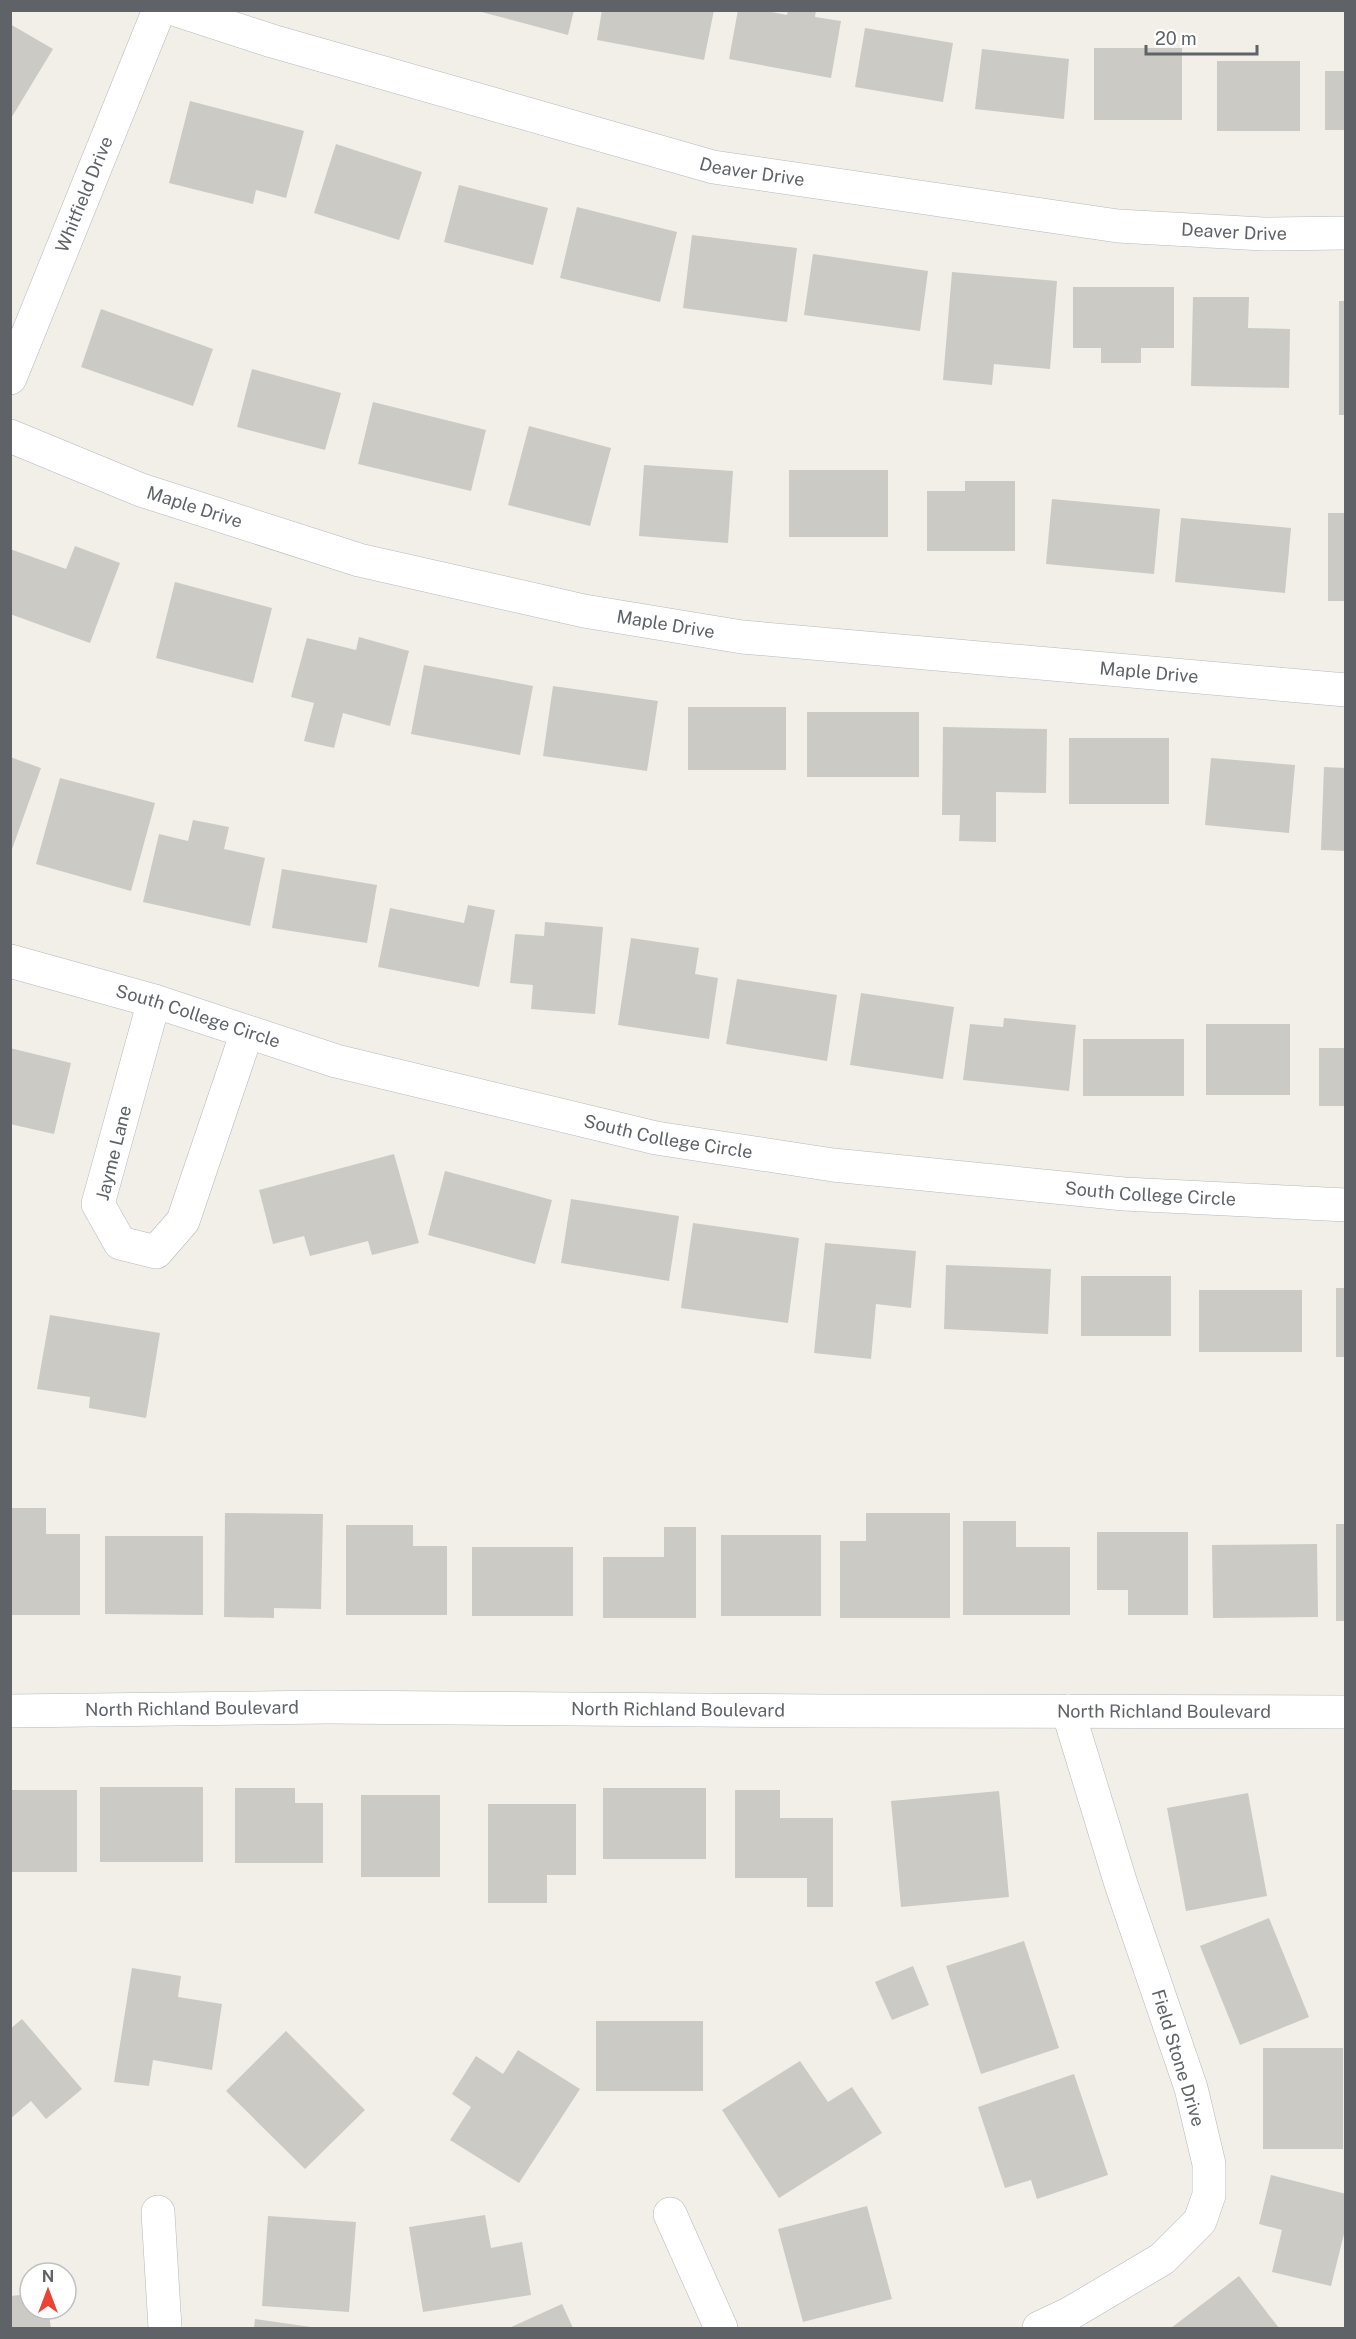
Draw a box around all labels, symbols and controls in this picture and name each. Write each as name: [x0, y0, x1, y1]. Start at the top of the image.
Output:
scale bar: [1146, 18, 1257, 56]
text: 20 m: [1155, 28, 1197, 49]
street label: Whitfield Drive: [51, 133, 117, 255]
street label: Deaver Drive: [697, 153, 806, 190]
street label: Deaver Drive: [1181, 218, 1287, 244]
street label: Maple Drive: [144, 482, 245, 532]
street label: Maple Drive: [615, 606, 716, 642]
street label: Maple Drive: [1099, 657, 1199, 687]
street label: South College Circle: [114, 980, 283, 1052]
street label: Jayme Lane: [92, 1103, 135, 1202]
street label: South College Circle: [582, 1110, 754, 1163]
street label: South College Circle: [1064, 1177, 1236, 1210]
street label: North Richland Boulevard: [85, 1696, 299, 1720]
street label: North Richland Boulevard: [571, 1698, 785, 1721]
street label: North Richland Boulevard: [1057, 1700, 1271, 1722]
street label: Field Stone Drive: [1148, 1987, 1209, 2129]
north arrow: [18, 2261, 78, 2321]
text: N: [42, 2267, 54, 2286]

